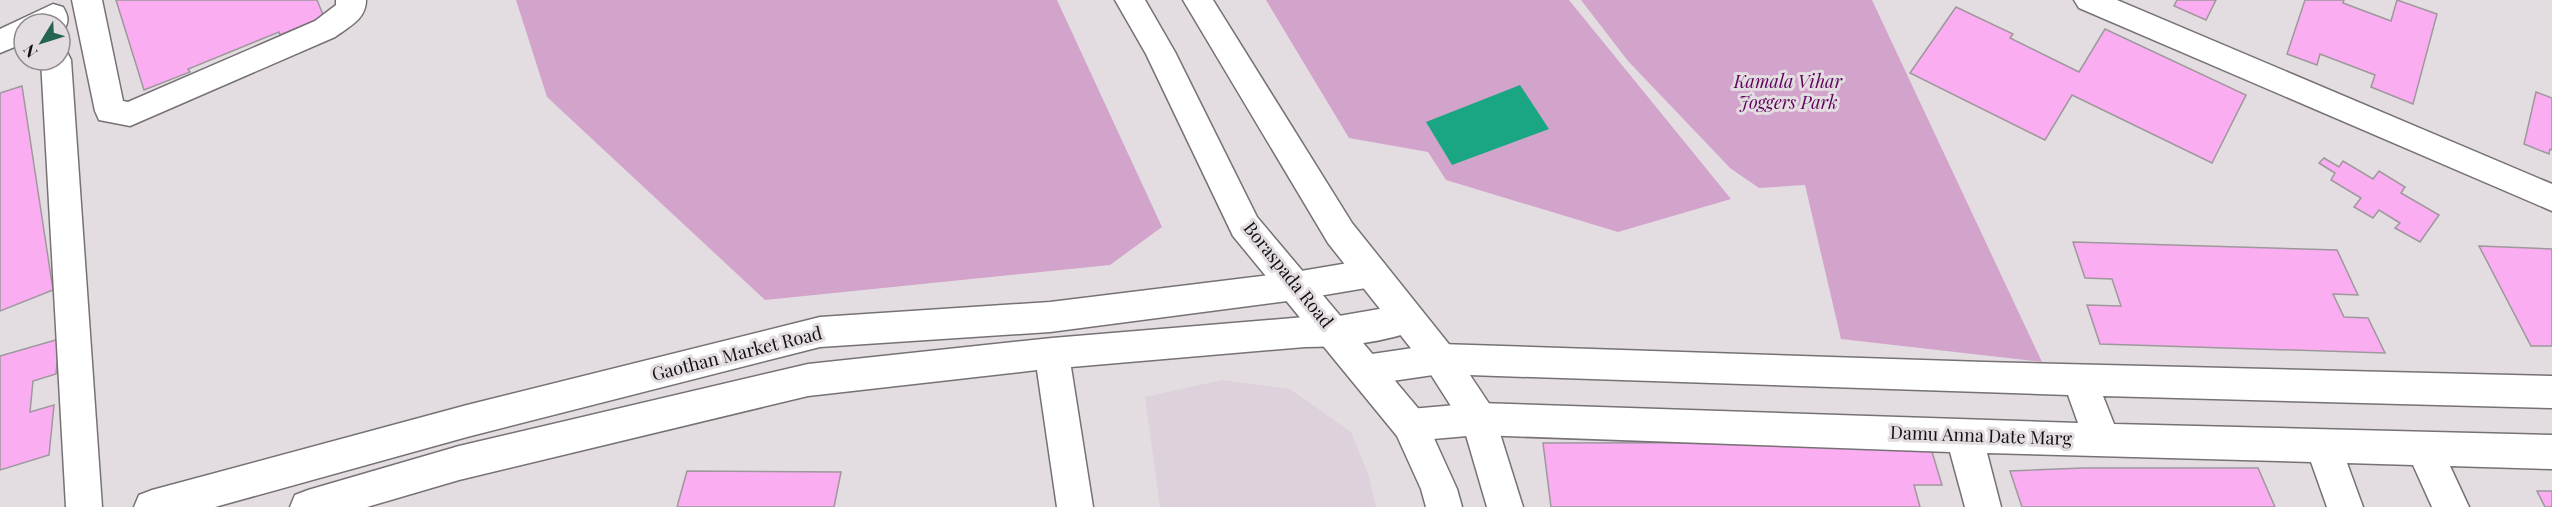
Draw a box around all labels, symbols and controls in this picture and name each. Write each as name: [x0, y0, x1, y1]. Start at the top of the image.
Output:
north arrow: [12, 12, 72, 72]
text: N: [18, 40, 42, 63]
park label: Kamala Vihar Joggers Park: [1733, 69, 1844, 114]
street label: Boraspada Road: [1238, 216, 1339, 333]
street label: Gaothan Market Road: [649, 320, 825, 386]
street label: Damu Anna Date Marg: [1890, 420, 2073, 450]

